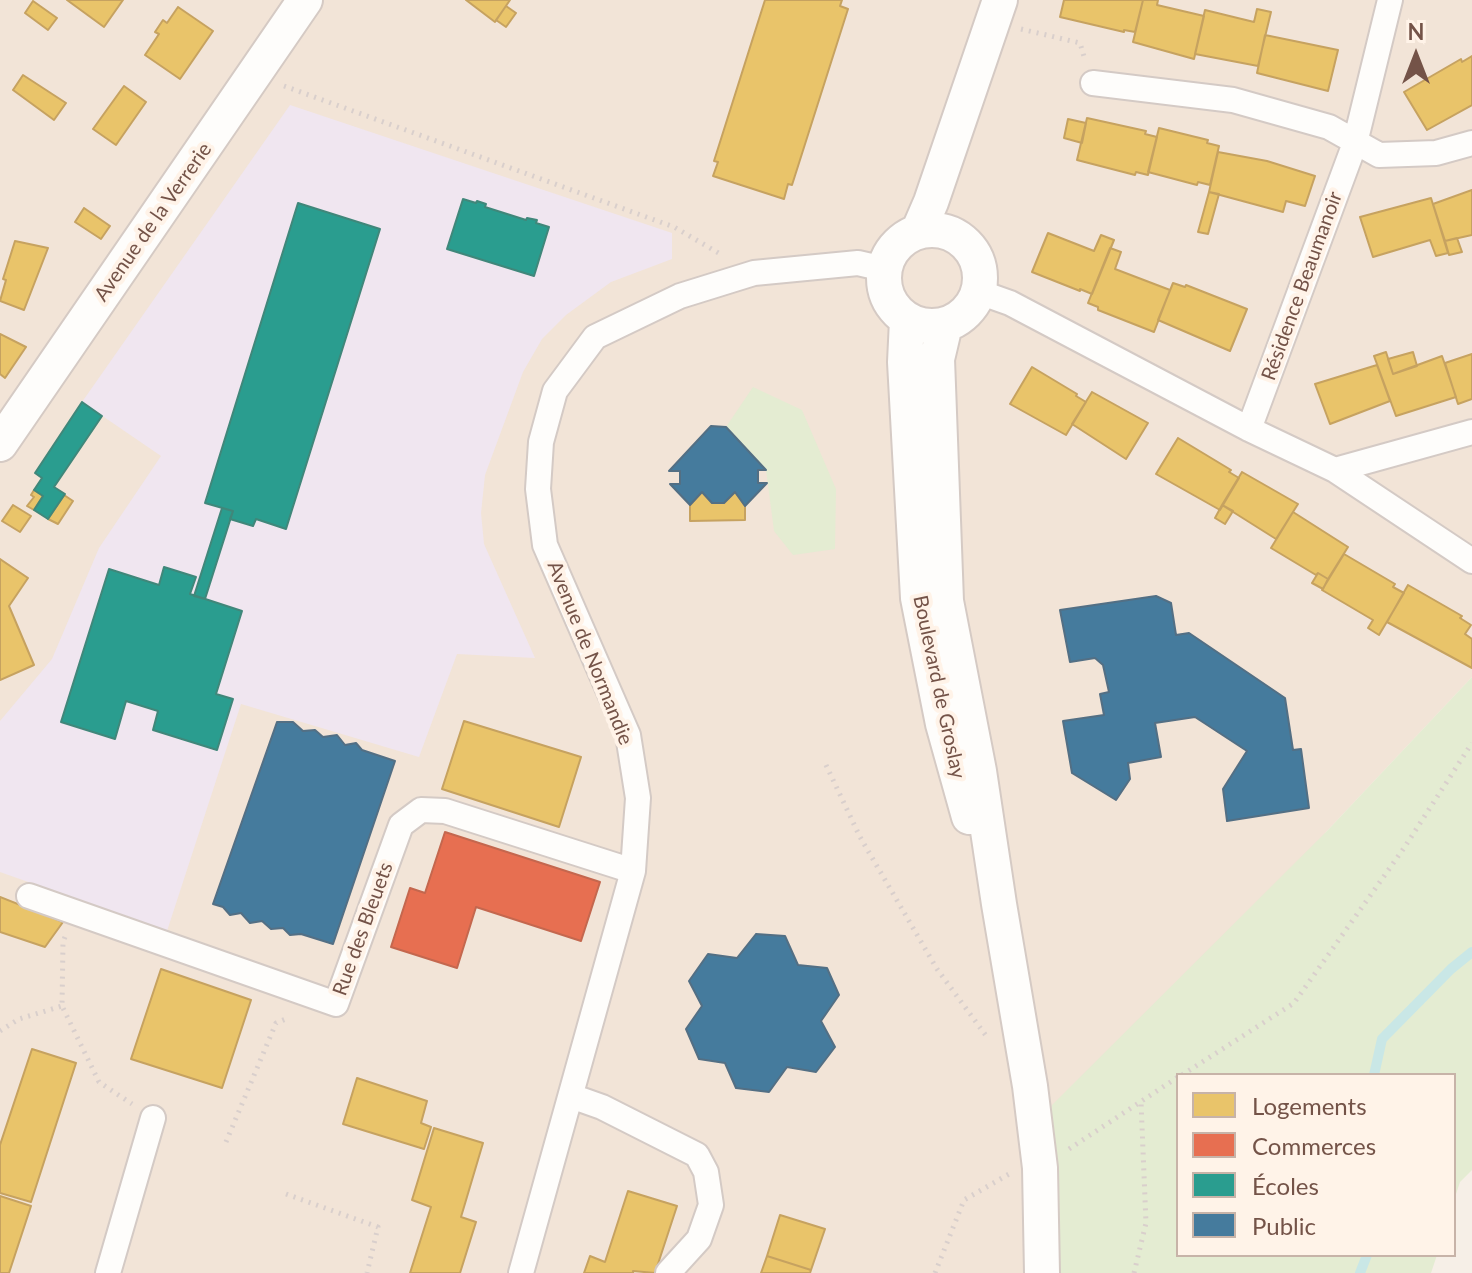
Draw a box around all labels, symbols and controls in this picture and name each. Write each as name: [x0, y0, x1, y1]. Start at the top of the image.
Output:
north arrow: [1376, 16, 1456, 96]
text: N: [1408, 18, 1424, 45]
street label: Avenue de la Verrerie: [89, 138, 217, 306]
street label: Résidence Beaumanoir: [1257, 188, 1347, 384]
street label: Avenue de Normandie: [542, 558, 638, 748]
street label: Boulevard de Groslay: [908, 593, 970, 781]
street label: Rue des Bleuets: [328, 859, 398, 999]
legend: [1176, 1073, 1456, 1257]
text: Logements: [1252, 1091, 1367, 1120]
text: Commerces: [1252, 1131, 1376, 1160]
text: Écoles: [1252, 1171, 1319, 1200]
text: Public: [1252, 1211, 1316, 1240]

